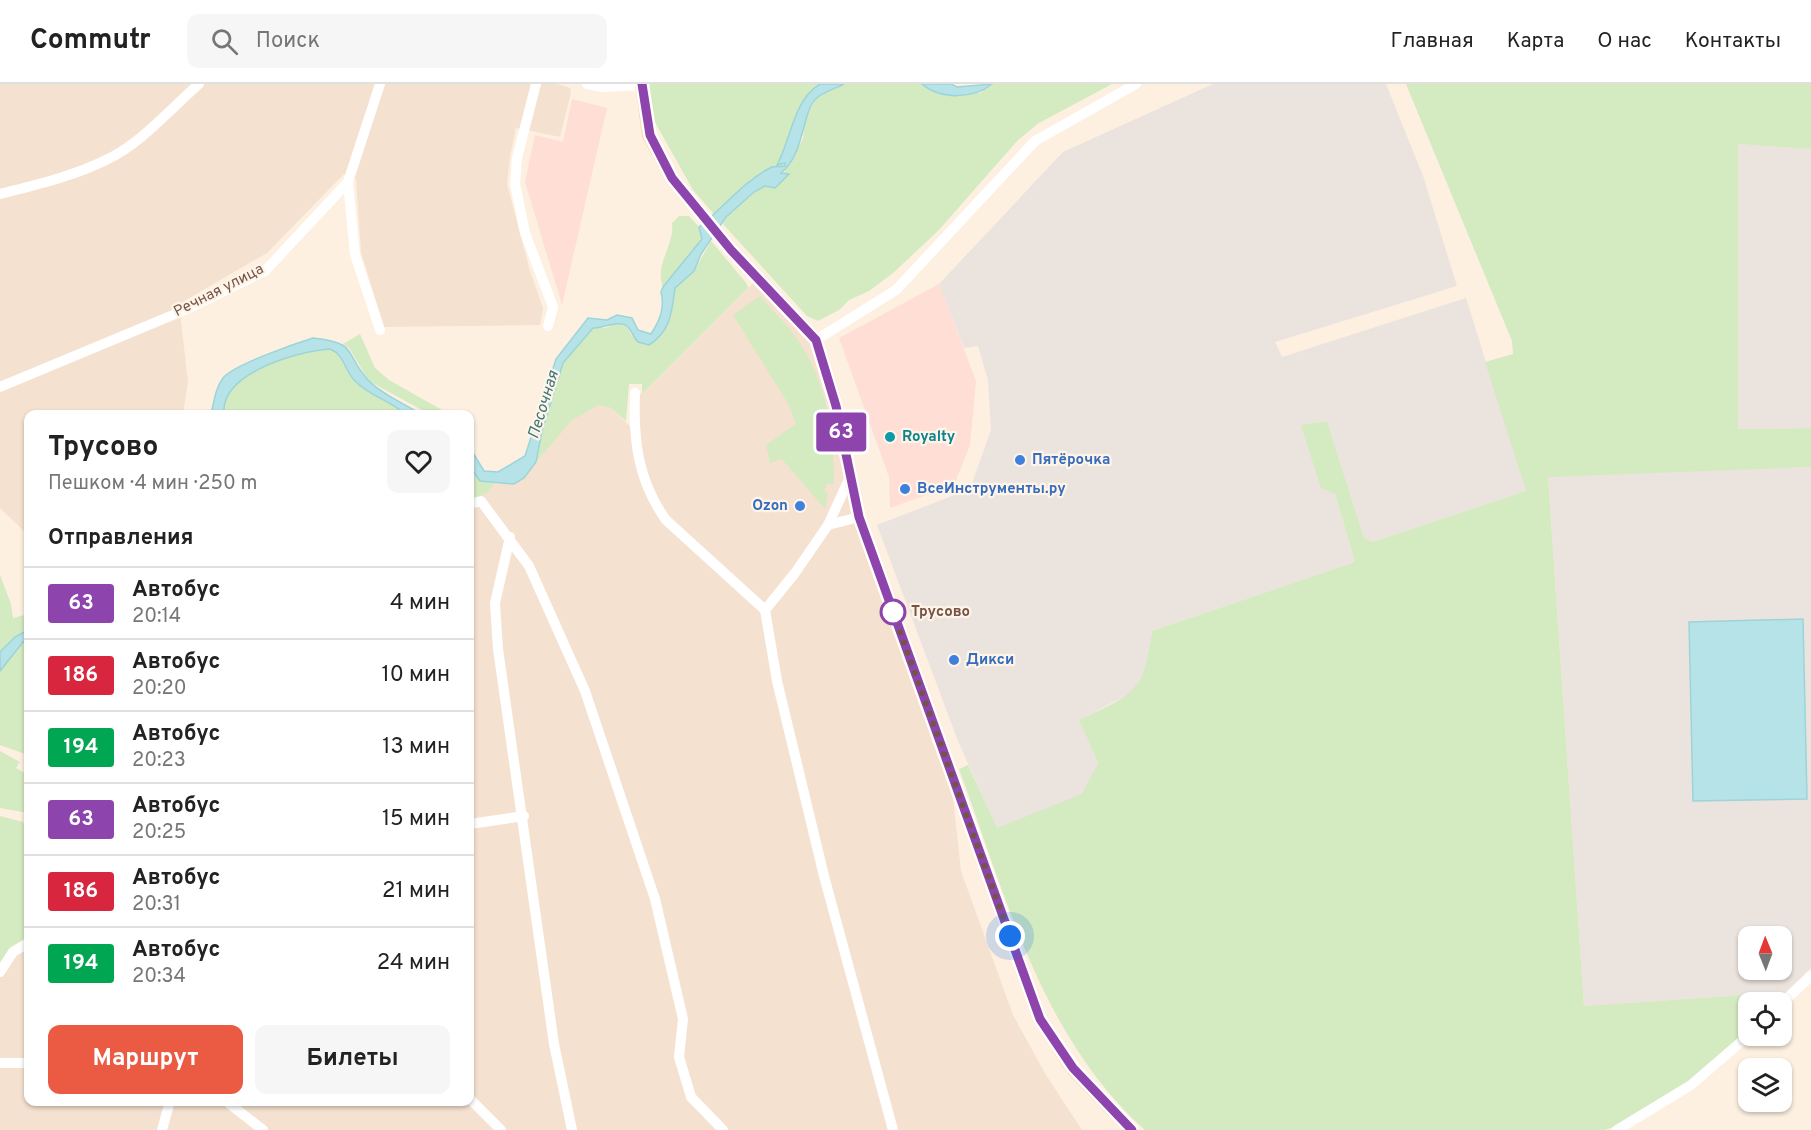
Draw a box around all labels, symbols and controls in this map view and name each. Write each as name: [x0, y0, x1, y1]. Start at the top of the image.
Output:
search box: [187, 14, 607, 68]
text: Commutr: [30, 23, 151, 59]
icon: search: [208, 25, 241, 58]
text: Поиск: [256, 28, 320, 55]
text: Главная: [1390, 28, 1474, 55]
text: Карта: [1507, 28, 1564, 55]
text: О нас: [1597, 28, 1652, 55]
text: Контакты: [1685, 28, 1781, 55]
street label: Речная улица: [171, 260, 267, 322]
water label: Песочная: [524, 368, 564, 441]
line badge: 63: [814, 412, 868, 452]
text: 63: [828, 419, 854, 446]
place label: Royalty: [902, 428, 956, 447]
text: Трусово: [48, 430, 158, 466]
button: heart: [387, 430, 450, 493]
marker: Royalty: [883, 430, 897, 444]
place label: Пятёрочка: [1032, 451, 1110, 470]
marker: Пятёрочка: [1013, 453, 1027, 467]
text: Пешком · 4 мин · 250 m: [48, 471, 257, 497]
place label: ВсеИнструменты.ру: [917, 480, 1066, 499]
marker: ВсеИнструменты.ру: [898, 482, 912, 496]
place label: Ozon: [752, 497, 788, 516]
marker: Ozon: [793, 499, 807, 513]
text: Отправления: [48, 525, 193, 552]
text: Автобус: [132, 577, 220, 604]
text: 63: [68, 590, 94, 617]
text: 4 мин: [390, 590, 450, 617]
marker: Трусово: [880, 599, 906, 625]
place label: Трусово: [911, 603, 970, 622]
text: 20:14: [132, 604, 181, 630]
text: Автобус: [132, 649, 220, 676]
place label: Дикси: [966, 651, 1014, 670]
marker: Дикси: [947, 653, 961, 667]
text: 186: [64, 662, 98, 689]
text: 10 мин: [381, 662, 450, 689]
text: 20:20: [132, 676, 187, 702]
text: Автобус: [132, 721, 220, 748]
text: 194: [64, 734, 98, 761]
text: 13 мин: [382, 734, 450, 761]
text: 20:23: [132, 748, 186, 774]
text: Автобус: [132, 793, 220, 820]
text: 63: [68, 806, 94, 833]
text: 15 мин: [382, 806, 450, 833]
text: 20:25: [132, 820, 186, 846]
text: Автобус: [132, 865, 220, 892]
text: 186: [64, 878, 98, 905]
text: 21 мин: [382, 878, 450, 905]
text: 20:31: [132, 892, 181, 918]
your location: [995, 921, 1025, 951]
north arrow: [1738, 926, 1792, 980]
map controls: [1738, 926, 1792, 1112]
text: Автобус: [132, 937, 220, 964]
text: 194: [64, 950, 98, 977]
text: 24 мин: [377, 950, 450, 977]
text: 20:34: [132, 964, 186, 990]
button: locate: [1738, 992, 1792, 1046]
button: Маршрут: [48, 1025, 243, 1094]
button: Билеты: [255, 1025, 450, 1094]
button: layers: [1738, 1058, 1792, 1112]

